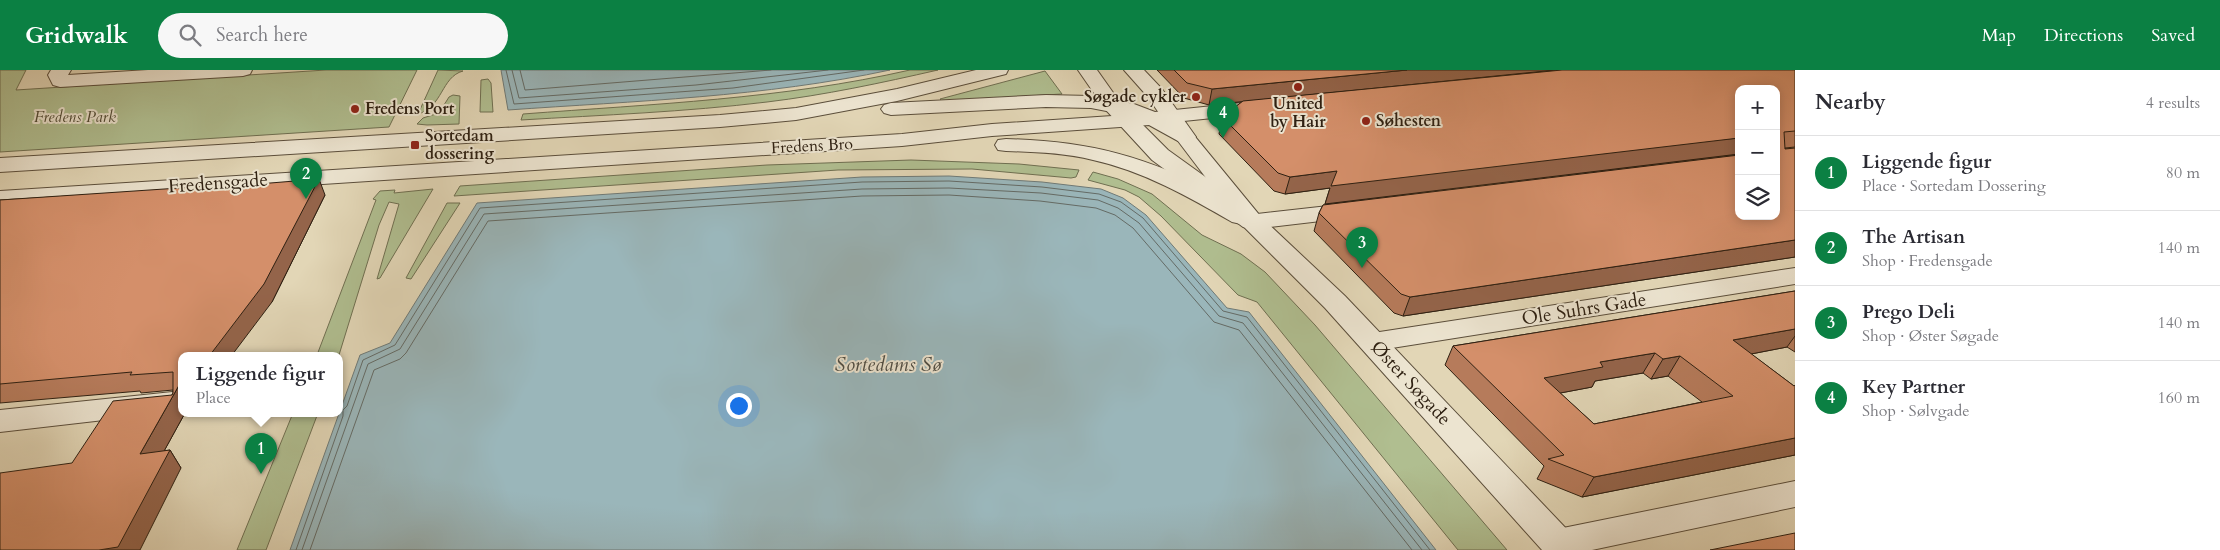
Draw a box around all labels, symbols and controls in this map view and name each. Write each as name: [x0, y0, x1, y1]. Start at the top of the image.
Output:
search box: [158, 13, 508, 58]
text: Gridwalk: [25, 19, 128, 52]
icon: search: [176, 21, 204, 49]
text: Search here: [216, 22, 308, 48]
text: Map: [1982, 23, 2016, 48]
text: Directions: [2044, 23, 2123, 48]
text: Saved: [2151, 23, 2195, 48]
marker: United by Hair: [1292, 81, 1304, 93]
map controls: [1735, 85, 1780, 220]
button: +: [1735, 85, 1780, 130]
place label: Søgade cykler: [1084, 86, 1187, 108]
text: Nearby: [1815, 88, 1886, 117]
marker: Søgade cykler: [1190, 91, 1202, 103]
text: 4 results: [2146, 92, 2200, 114]
place label: United by Hair: [1270, 93, 1326, 133]
pin: 4: [1207, 97, 1239, 138]
place label: Fredens Port: [365, 98, 455, 120]
marker: Fredens Port: [349, 103, 361, 115]
park label: Fredens Park: [34, 106, 116, 128]
place label: Søhesten: [1376, 110, 1442, 132]
marker: Søhesten: [1360, 115, 1372, 127]
place label: Sortedam dossering: [425, 125, 494, 165]
button: −: [1735, 130, 1780, 175]
street label: Fredens Bro: [770, 133, 854, 159]
marker: Sortedam dossering: [409, 139, 421, 151]
text: Liggende figur: [1862, 149, 1991, 175]
pin: 2: [290, 158, 322, 199]
text: 1: [1827, 162, 1835, 184]
text: 80 m: [2166, 162, 2200, 184]
street label: Fredensgade: [167, 167, 269, 199]
button: layers: [1735, 175, 1780, 220]
text: Place · Sortedam Dossering: [1862, 175, 2046, 197]
text: The Artisan: [1862, 224, 1965, 250]
pin: 3: [1346, 227, 1378, 268]
text: 2: [1827, 237, 1835, 259]
text: 140 m: [2158, 237, 2200, 259]
text: Shop · Fredensgade: [1862, 250, 1993, 272]
street label: Ole Suhrs Gade: [1520, 286, 1648, 332]
text: Prego Deli: [1862, 299, 1955, 325]
text: 3: [1827, 312, 1835, 334]
text: 140 m: [2158, 312, 2200, 334]
text: Shop · Øster Søgade: [1862, 325, 1999, 347]
street label: Øster Søgade: [1365, 335, 1457, 431]
water label: Sortedams Sø: [835, 351, 942, 378]
popup: [178, 352, 343, 417]
text: Liggende figur: [196, 361, 325, 387]
text: Key Partner: [1862, 374, 1965, 400]
text: Place: [196, 387, 231, 409]
text: 4: [1827, 387, 1835, 409]
text: 160 m: [2158, 387, 2200, 409]
your location: [726, 393, 752, 419]
text: Shop · Sølvgade: [1862, 400, 1969, 422]
pin: 1: [245, 433, 277, 474]

